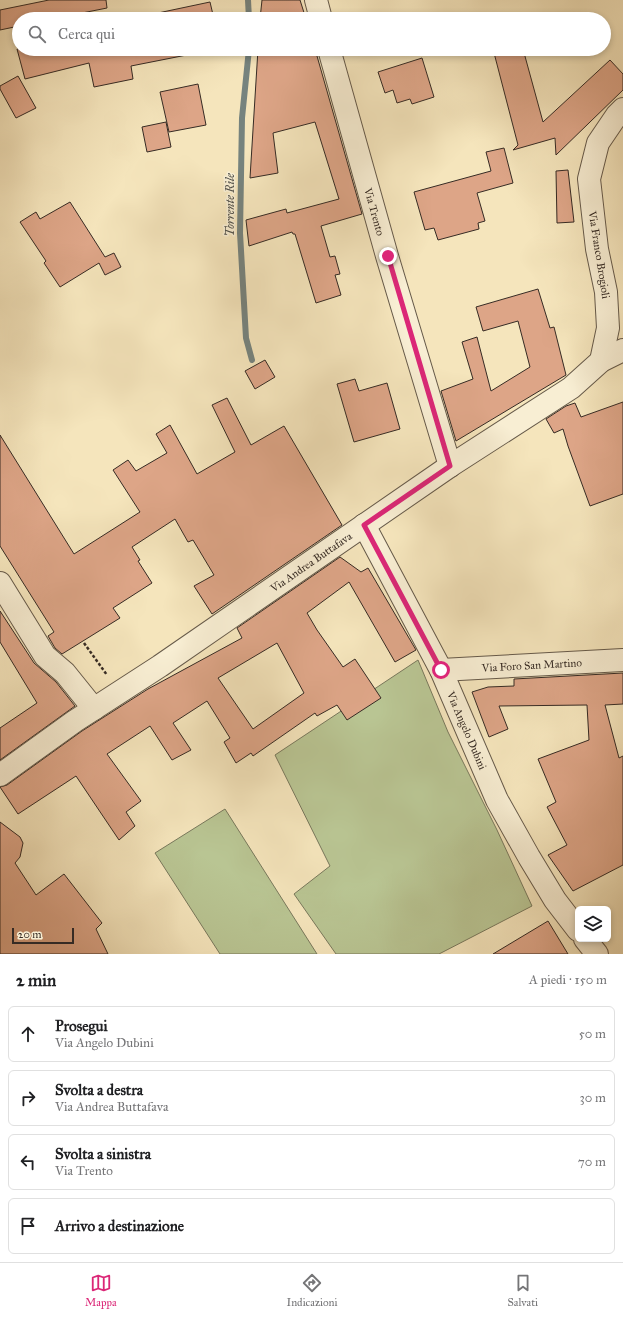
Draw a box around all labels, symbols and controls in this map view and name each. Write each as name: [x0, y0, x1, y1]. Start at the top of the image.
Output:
search box: [12, 12, 611, 56]
icon: search: [26, 23, 48, 45]
text: Cerca qui: [58, 25, 115, 43]
water label: Torrente Rile: [223, 173, 237, 237]
street label: Via Trento: [361, 185, 388, 237]
street label: Via Franco Brogioli: [585, 209, 612, 300]
route end: [379, 247, 397, 265]
street label: Via Andrea Buttafava: [267, 529, 354, 595]
street label: Via Foro San Martino: [480, 656, 583, 674]
route start: [432, 661, 450, 679]
street label: Via Angelo Dubini: [444, 689, 490, 771]
map controls: [575, 906, 611, 942]
button: layers: [575, 906, 611, 942]
scale bar: [12, 926, 74, 945]
text: 20 m: [18, 928, 41, 941]
text: 2 min: [16, 970, 56, 991]
text: A piedi · 150 m: [529, 972, 607, 988]
text: Prosegui: [55, 1017, 108, 1035]
icon: ahead: [17, 1023, 39, 1045]
text: 50 m: [579, 1026, 606, 1042]
text: Via Angelo Dubini: [55, 1035, 154, 1051]
text: Svolta a destra: [55, 1081, 143, 1099]
icon: right: [17, 1087, 39, 1109]
text: 30 m: [580, 1090, 606, 1106]
text: Via Andrea Buttafava: [55, 1099, 168, 1115]
text: Svolta a sinistra: [55, 1145, 151, 1163]
icon: left: [17, 1151, 39, 1173]
text: 70 m: [578, 1154, 606, 1170]
text: Via Trento: [55, 1163, 113, 1179]
icon: arrive: [17, 1215, 39, 1237]
text: Arrivo a destinazione: [55, 1217, 184, 1235]
tab: Mappa: [85, 1272, 117, 1309]
tab: Indicazioni: [286, 1272, 338, 1309]
tab: Salvati: [507, 1272, 538, 1309]

